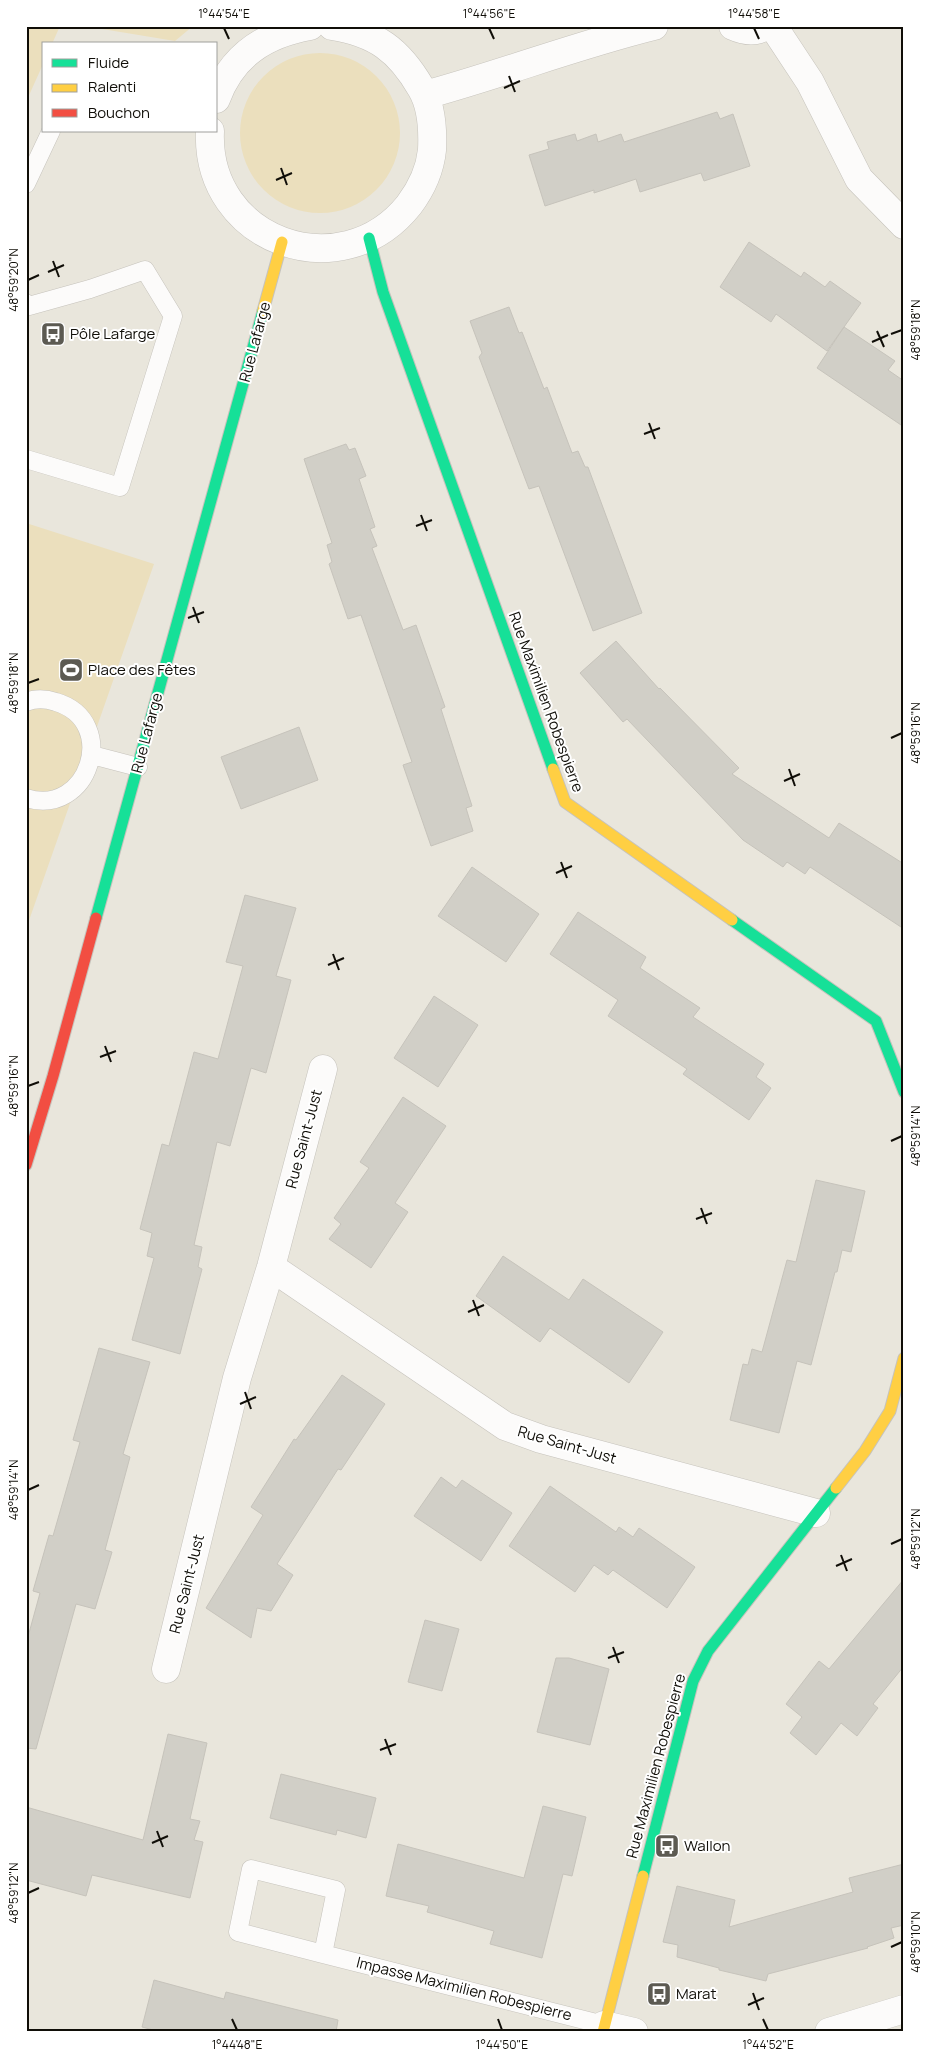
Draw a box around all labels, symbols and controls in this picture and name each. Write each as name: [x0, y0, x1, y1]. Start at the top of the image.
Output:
text: 1°44'54"E: [198, 5, 250, 22]
text: 1°44'56"E: [463, 5, 515, 22]
text: 1°44'58"E: [728, 5, 780, 22]
legend: [42, 42, 218, 132]
text: Fluide: [88, 52, 129, 73]
text: Ralenti: [88, 76, 136, 97]
text: Bouchon: [88, 102, 150, 123]
text: 48°59'20"N: [5, 248, 22, 312]
street label: Rue Lafarge: [234, 299, 275, 384]
text: 48°59'18"N: [907, 300, 924, 360]
bus stop icon: Pôle Lafarge: [40, 321, 66, 347]
place label: Pôle Lafarge: [70, 323, 156, 344]
street label: Rue Maximilien Robespierre: [504, 609, 589, 795]
text: 48°59'18"N: [5, 653, 22, 713]
sports icon: Place des Fêtes: [58, 657, 84, 683]
place label: Place des Fêtes: [88, 659, 196, 680]
street label: Rue Lafarge: [126, 690, 167, 775]
text: 48°59'16"N: [907, 702, 924, 764]
text: 48°59'16"N: [5, 1055, 22, 1117]
street label: Rue Saint-Just: [280, 1087, 327, 1191]
text: 48°59'14"N: [907, 1106, 924, 1166]
street label: Rue Saint-Just: [515, 1420, 619, 1469]
text: 48°59'14"N: [5, 1460, 22, 1520]
text: 48°59'12"N: [907, 1509, 924, 1569]
street label: Rue Saint-Just: [164, 1532, 209, 1636]
street label: Rue Maximilien Robespierre: [621, 1671, 690, 1861]
bus stop icon: Wallon: [654, 1833, 680, 1859]
place label: Wallon: [684, 1835, 731, 1856]
text: 48°59'12"N: [5, 1863, 22, 1923]
text: 48°59'10"N: [907, 1911, 924, 1973]
street label: Impasse Maximilien Robespierre: [354, 1952, 574, 2026]
bus stop icon: Marat: [646, 1981, 672, 2007]
place label: Marat: [676, 1983, 716, 2004]
text: 1°44'48"E: [212, 2036, 263, 2053]
text: 1°44'50"E: [476, 2036, 528, 2053]
text: 1°44'52"E: [742, 2036, 794, 2053]

